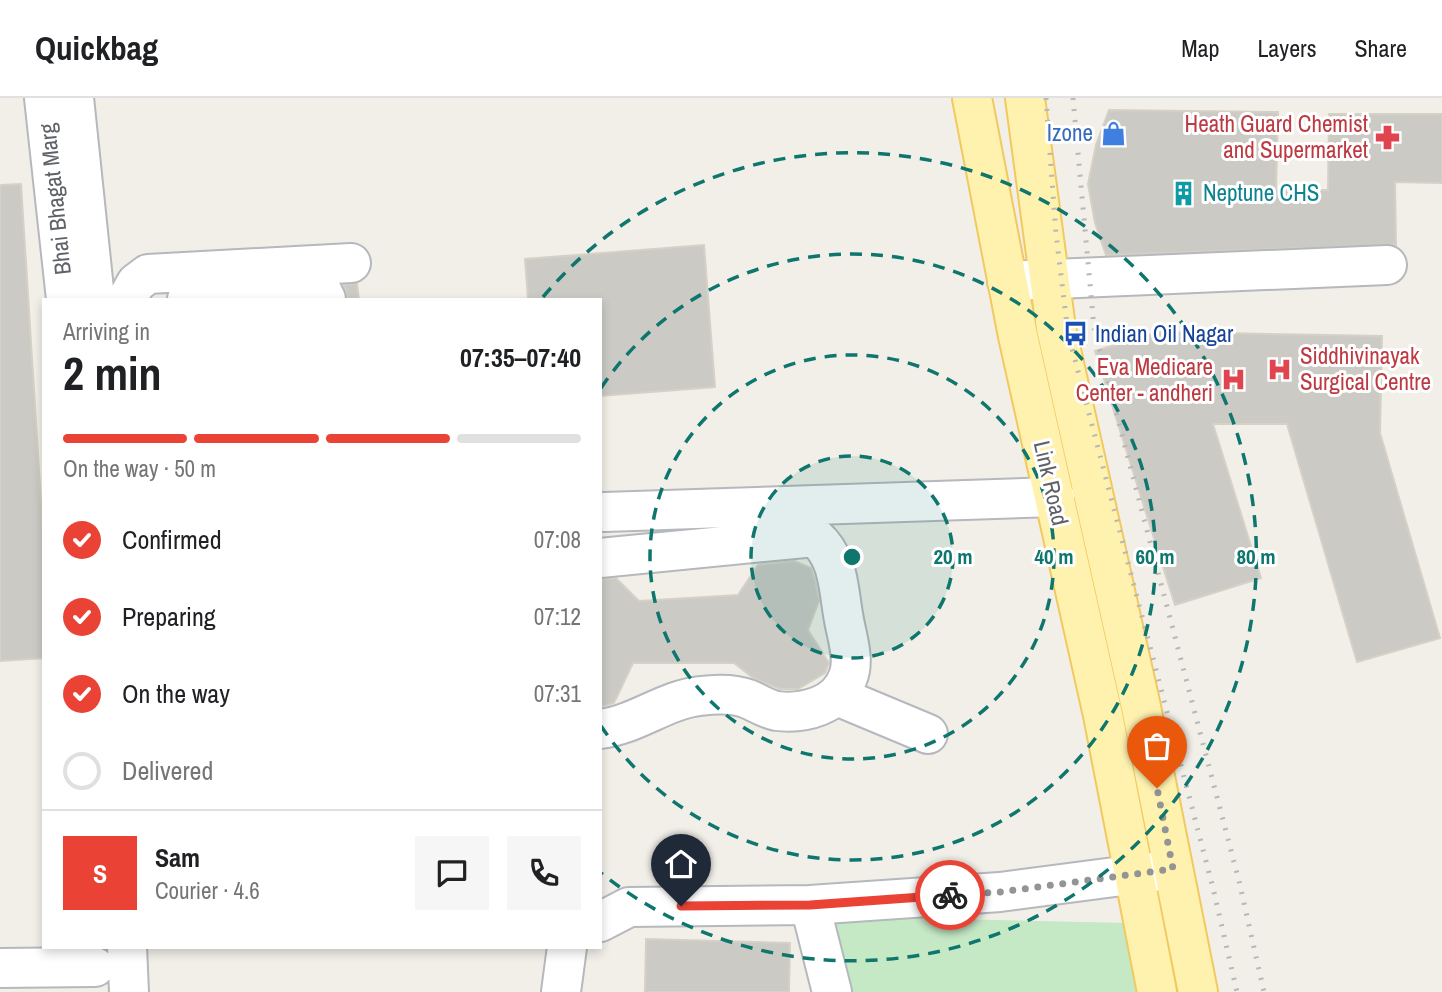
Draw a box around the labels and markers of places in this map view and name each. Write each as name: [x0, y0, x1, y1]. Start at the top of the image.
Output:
place label: Heath Guard Chemist and Supermarket: [1185, 108, 1368, 165]
place label: Izone: [1047, 117, 1093, 148]
shop icon: Izone: [1099, 119, 1127, 147]
pharmacy icon: Heath Guard Chemist and Supermarket: [1374, 123, 1402, 151]
place label: Neptune CHS: [1203, 177, 1319, 208]
building icon: Neptune CHS: [1169, 179, 1197, 207]
place label: Indian Oil Nagar: [1095, 318, 1234, 349]
bus stop icon: Indian Oil Nagar: [1061, 320, 1089, 348]
place label: Siddhivinayak Surgical Centre: [1300, 340, 1431, 397]
place label: Eva Medicare Center - andheri: [1076, 351, 1213, 408]
hospital icon: Siddhivinayak Surgical Centre: [1266, 355, 1294, 383]
hospital icon: Eva Medicare Center - andheri: [1219, 366, 1247, 394]
centre of rings: [840, 545, 864, 569]
pin: [1127, 716, 1187, 788]
pin: [651, 834, 711, 906]

